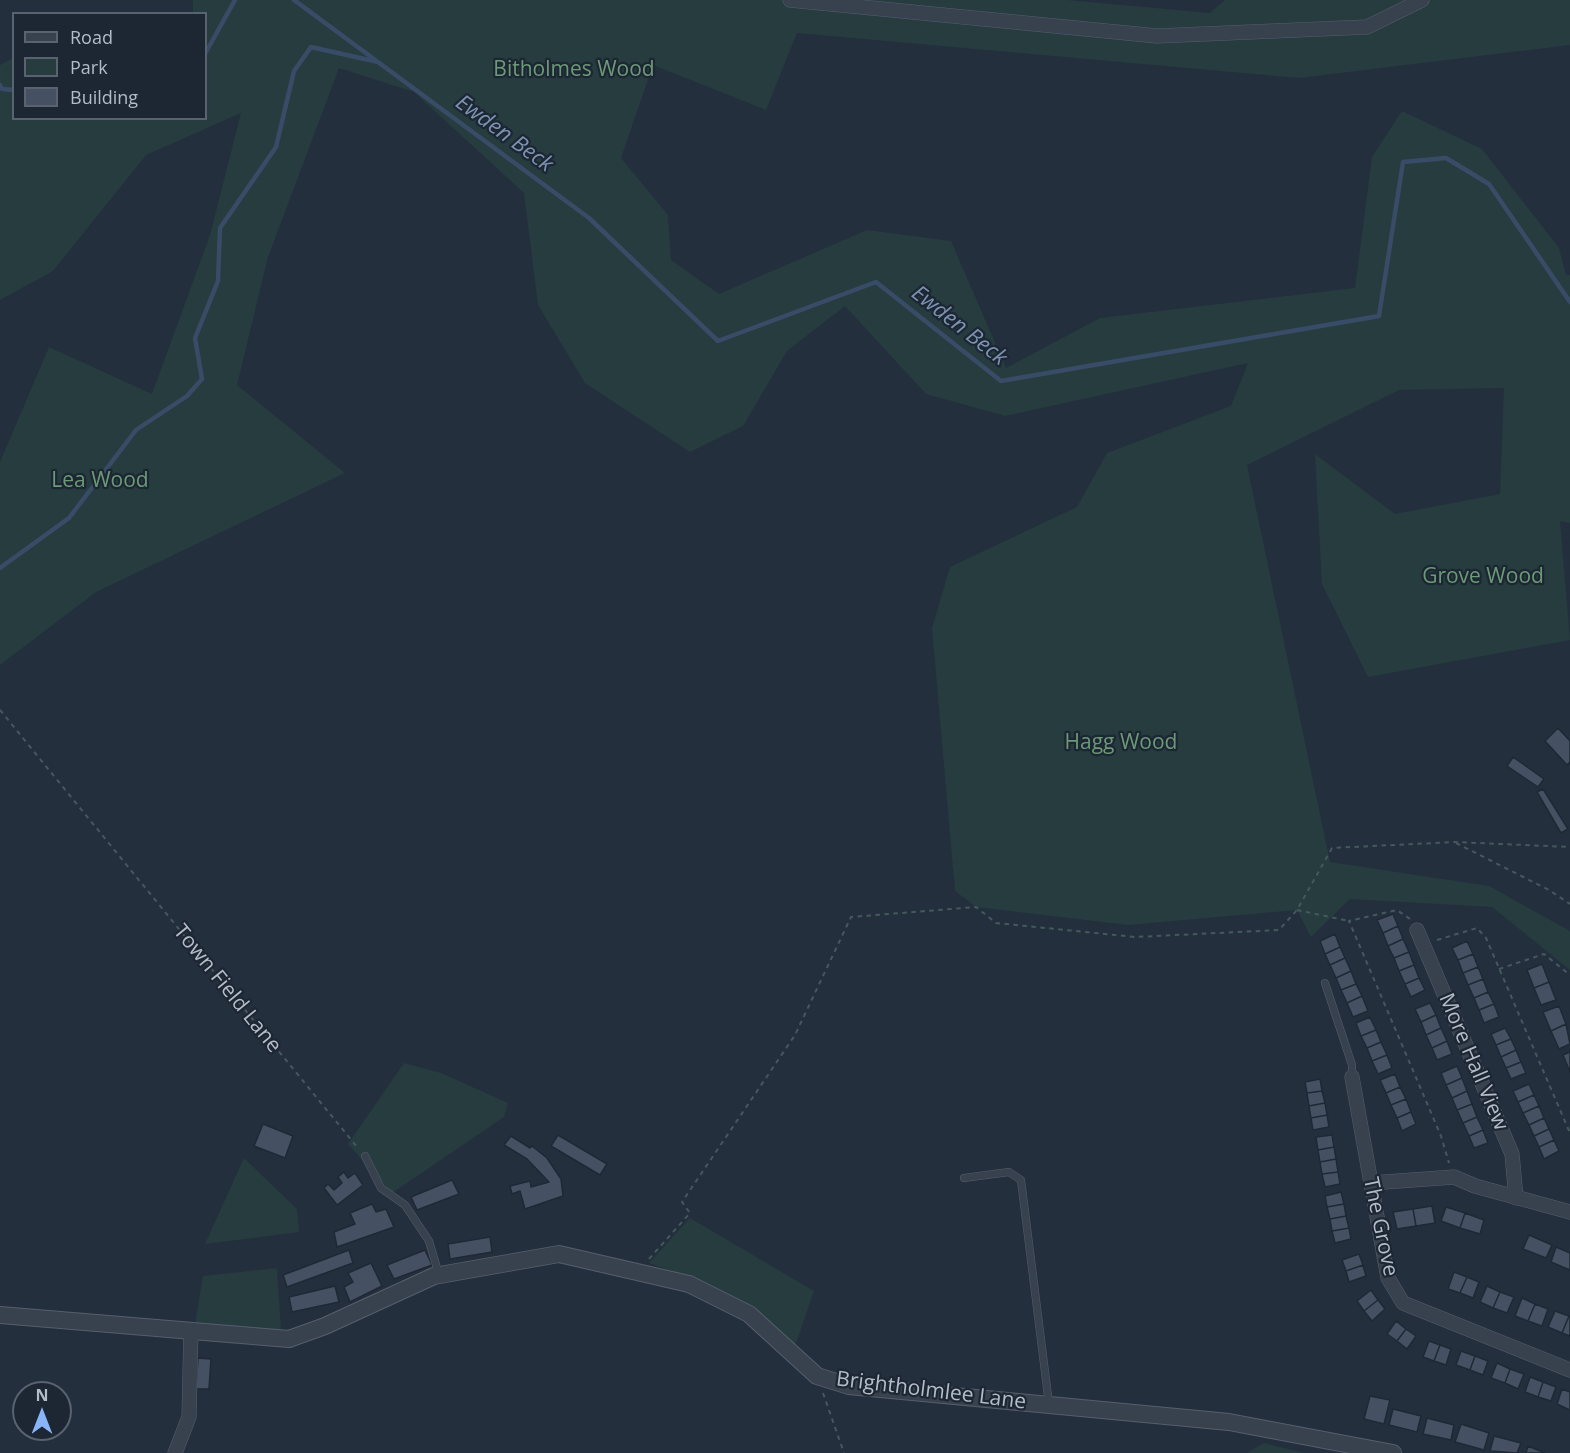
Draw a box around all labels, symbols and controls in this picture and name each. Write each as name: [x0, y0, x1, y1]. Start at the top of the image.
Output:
legend: [12, 12, 207, 120]
text: Road: [70, 25, 113, 49]
text: Park: [70, 55, 108, 79]
park label: Bitholmes Wood: [493, 57, 655, 83]
text: Building: [70, 85, 138, 109]
water label: Ewden Beck: [450, 90, 558, 178]
water label: Ewden Beck: [906, 280, 1012, 372]
park label: Lea Wood: [51, 468, 149, 494]
park label: Grove Wood: [1422, 564, 1544, 590]
park label: Hagg Wood: [1065, 730, 1177, 756]
street label: Town Field Lane: [168, 920, 286, 1058]
street label: More Hall View: [1433, 990, 1513, 1134]
street label: The Grove: [1357, 1175, 1403, 1279]
street label: Brightholmlee Lane: [835, 1367, 1027, 1415]
north arrow: [12, 1381, 72, 1441]
text: N: [35, 1384, 49, 1406]

